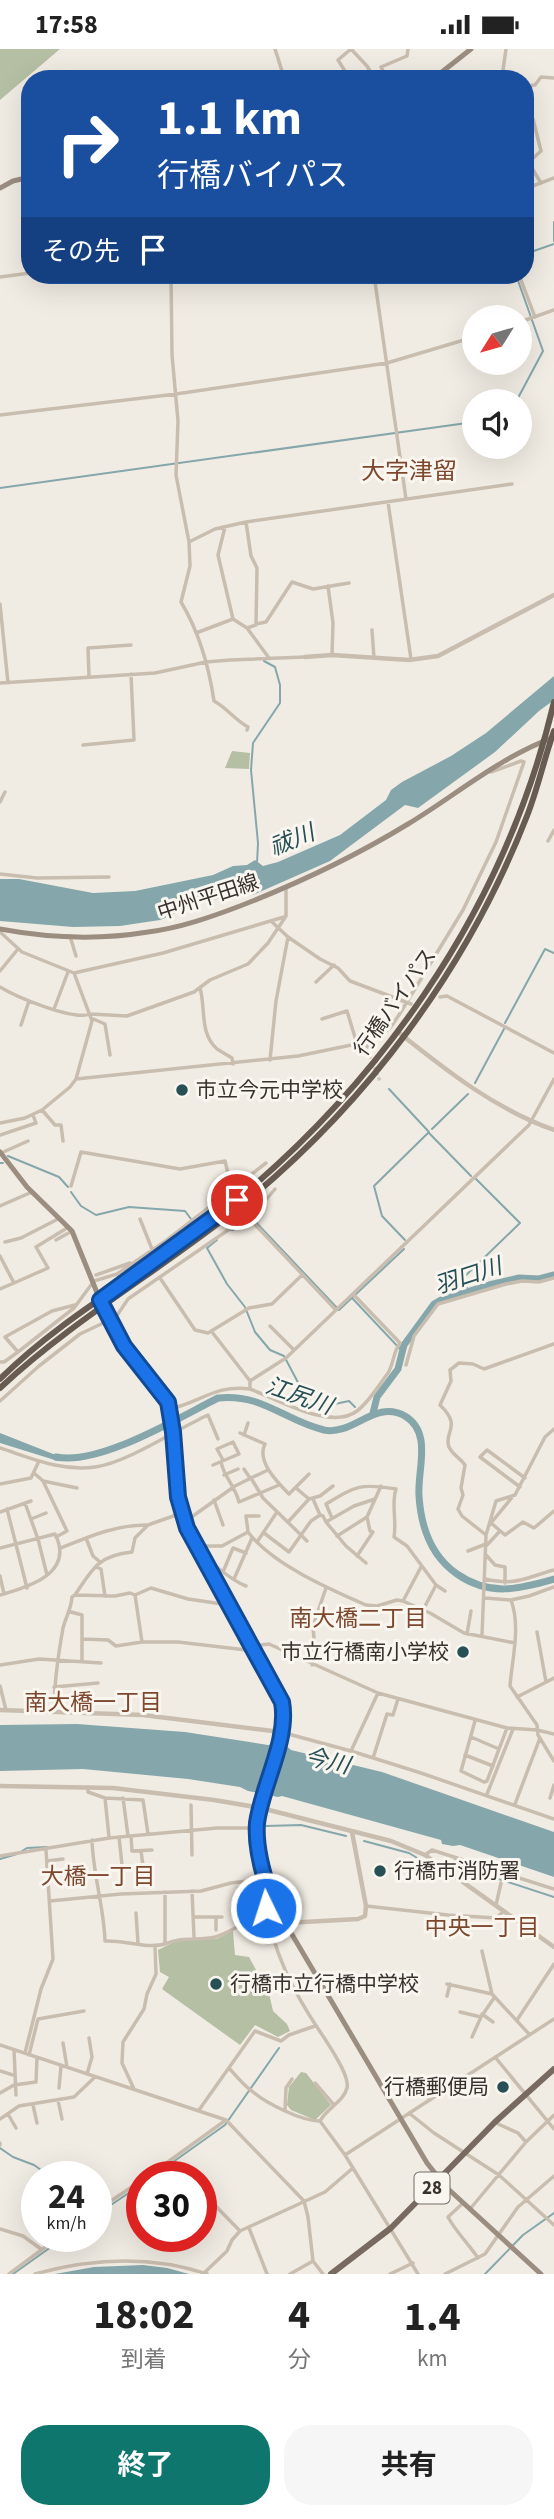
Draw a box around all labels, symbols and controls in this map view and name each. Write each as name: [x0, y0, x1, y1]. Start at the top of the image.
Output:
text: 17:58: [35, 6, 98, 43]
text: 1.1 km: [157, 84, 302, 154]
icon: right: [42, 98, 133, 189]
text: 行橋バイパス: [157, 153, 348, 199]
icon: arrive: [134, 231, 172, 269]
text: その先: [42, 233, 120, 270]
north arrow: [462, 305, 532, 375]
map controls: [462, 305, 532, 459]
button: sound: [462, 389, 532, 459]
district label: 大字津留: [361, 454, 457, 489]
water label: 祓川: [264, 815, 322, 864]
street label: 中州平田線: [153, 867, 263, 927]
street label: 行橋バイパス: [347, 942, 443, 1062]
place label: 市立今元中学校: [196, 1075, 343, 1105]
marker: 市立今元中学校: [174, 1082, 190, 1098]
pin: [207, 1170, 267, 1230]
icon: arrive: [218, 1181, 256, 1219]
water label: 羽口川: [430, 1249, 509, 1302]
water label: 江尻川: [261, 1369, 340, 1424]
district label: 南大橋二丁目: [289, 1602, 427, 1635]
place label: 市立行橋南小学校: [281, 1637, 449, 1667]
marker: 市立行橋南小学校: [455, 1644, 471, 1660]
district label: 南大橋一丁目: [24, 1686, 162, 1719]
water label: 今川: [301, 1740, 356, 1783]
place label: 行橋市消防署: [394, 1856, 520, 1886]
district label: 大橋一丁目: [41, 1860, 156, 1893]
marker: 行橋市消防署: [372, 1863, 388, 1879]
position arrow: [229, 1871, 303, 1945]
district label: 中央一丁目: [425, 1911, 540, 1944]
place label: 行橋市立行橋中学校: [230, 1969, 419, 1999]
marker: 行橋市立行橋中学校: [208, 1976, 224, 1992]
place label: 行橋郵便局: [384, 2072, 489, 2102]
marker: 行橋郵便局: [495, 2079, 511, 2095]
speed limit sign: 30: [126, 2161, 217, 2252]
text: 24: [48, 2172, 85, 2222]
road number: 28: [414, 2173, 450, 2203]
text: km/h: [47, 2211, 86, 2236]
text: 18:02: [93, 2285, 194, 2345]
text: 4: [288, 2285, 310, 2345]
text: 1.4: [404, 2287, 461, 2347]
text: km: [417, 2342, 448, 2375]
text: 到着: [121, 2343, 167, 2376]
text: 分: [288, 2343, 311, 2376]
button: 終了: [21, 2425, 270, 2505]
button: 共有: [284, 2425, 533, 2505]

